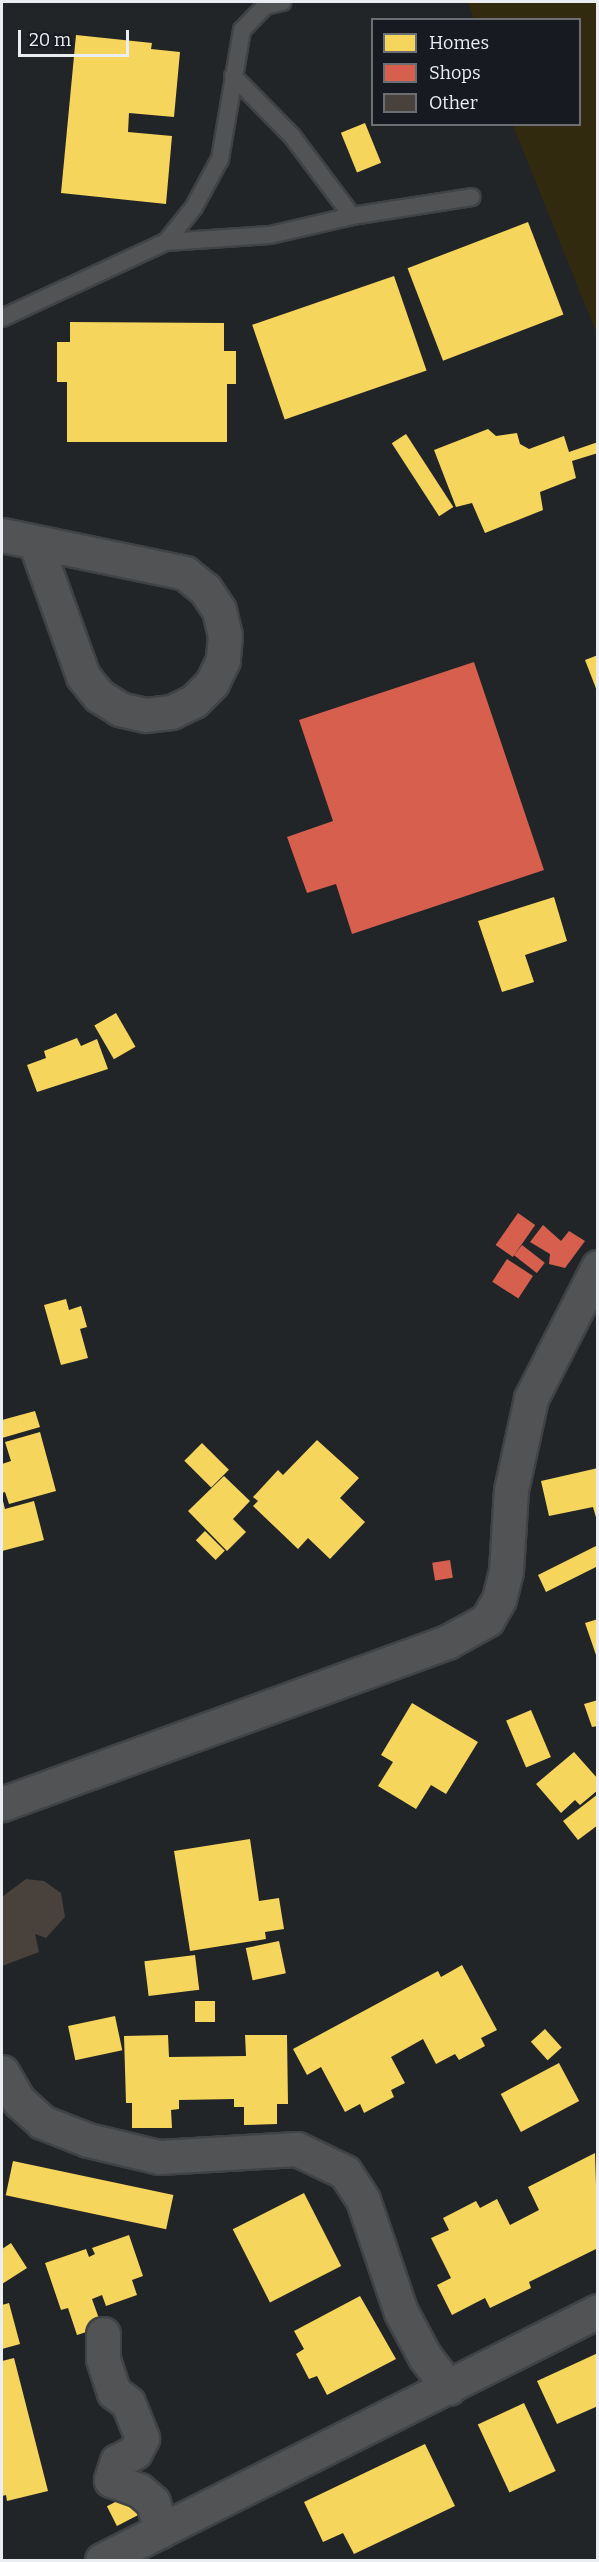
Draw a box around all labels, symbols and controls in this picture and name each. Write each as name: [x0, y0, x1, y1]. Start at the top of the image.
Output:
scale bar: [21, 18, 132, 56]
legend: [371, 18, 581, 126]
text: 20 m: [29, 29, 71, 51]
text: Homes: [429, 32, 489, 54]
text: Shops: [429, 62, 481, 84]
text: Other: [429, 92, 478, 114]

